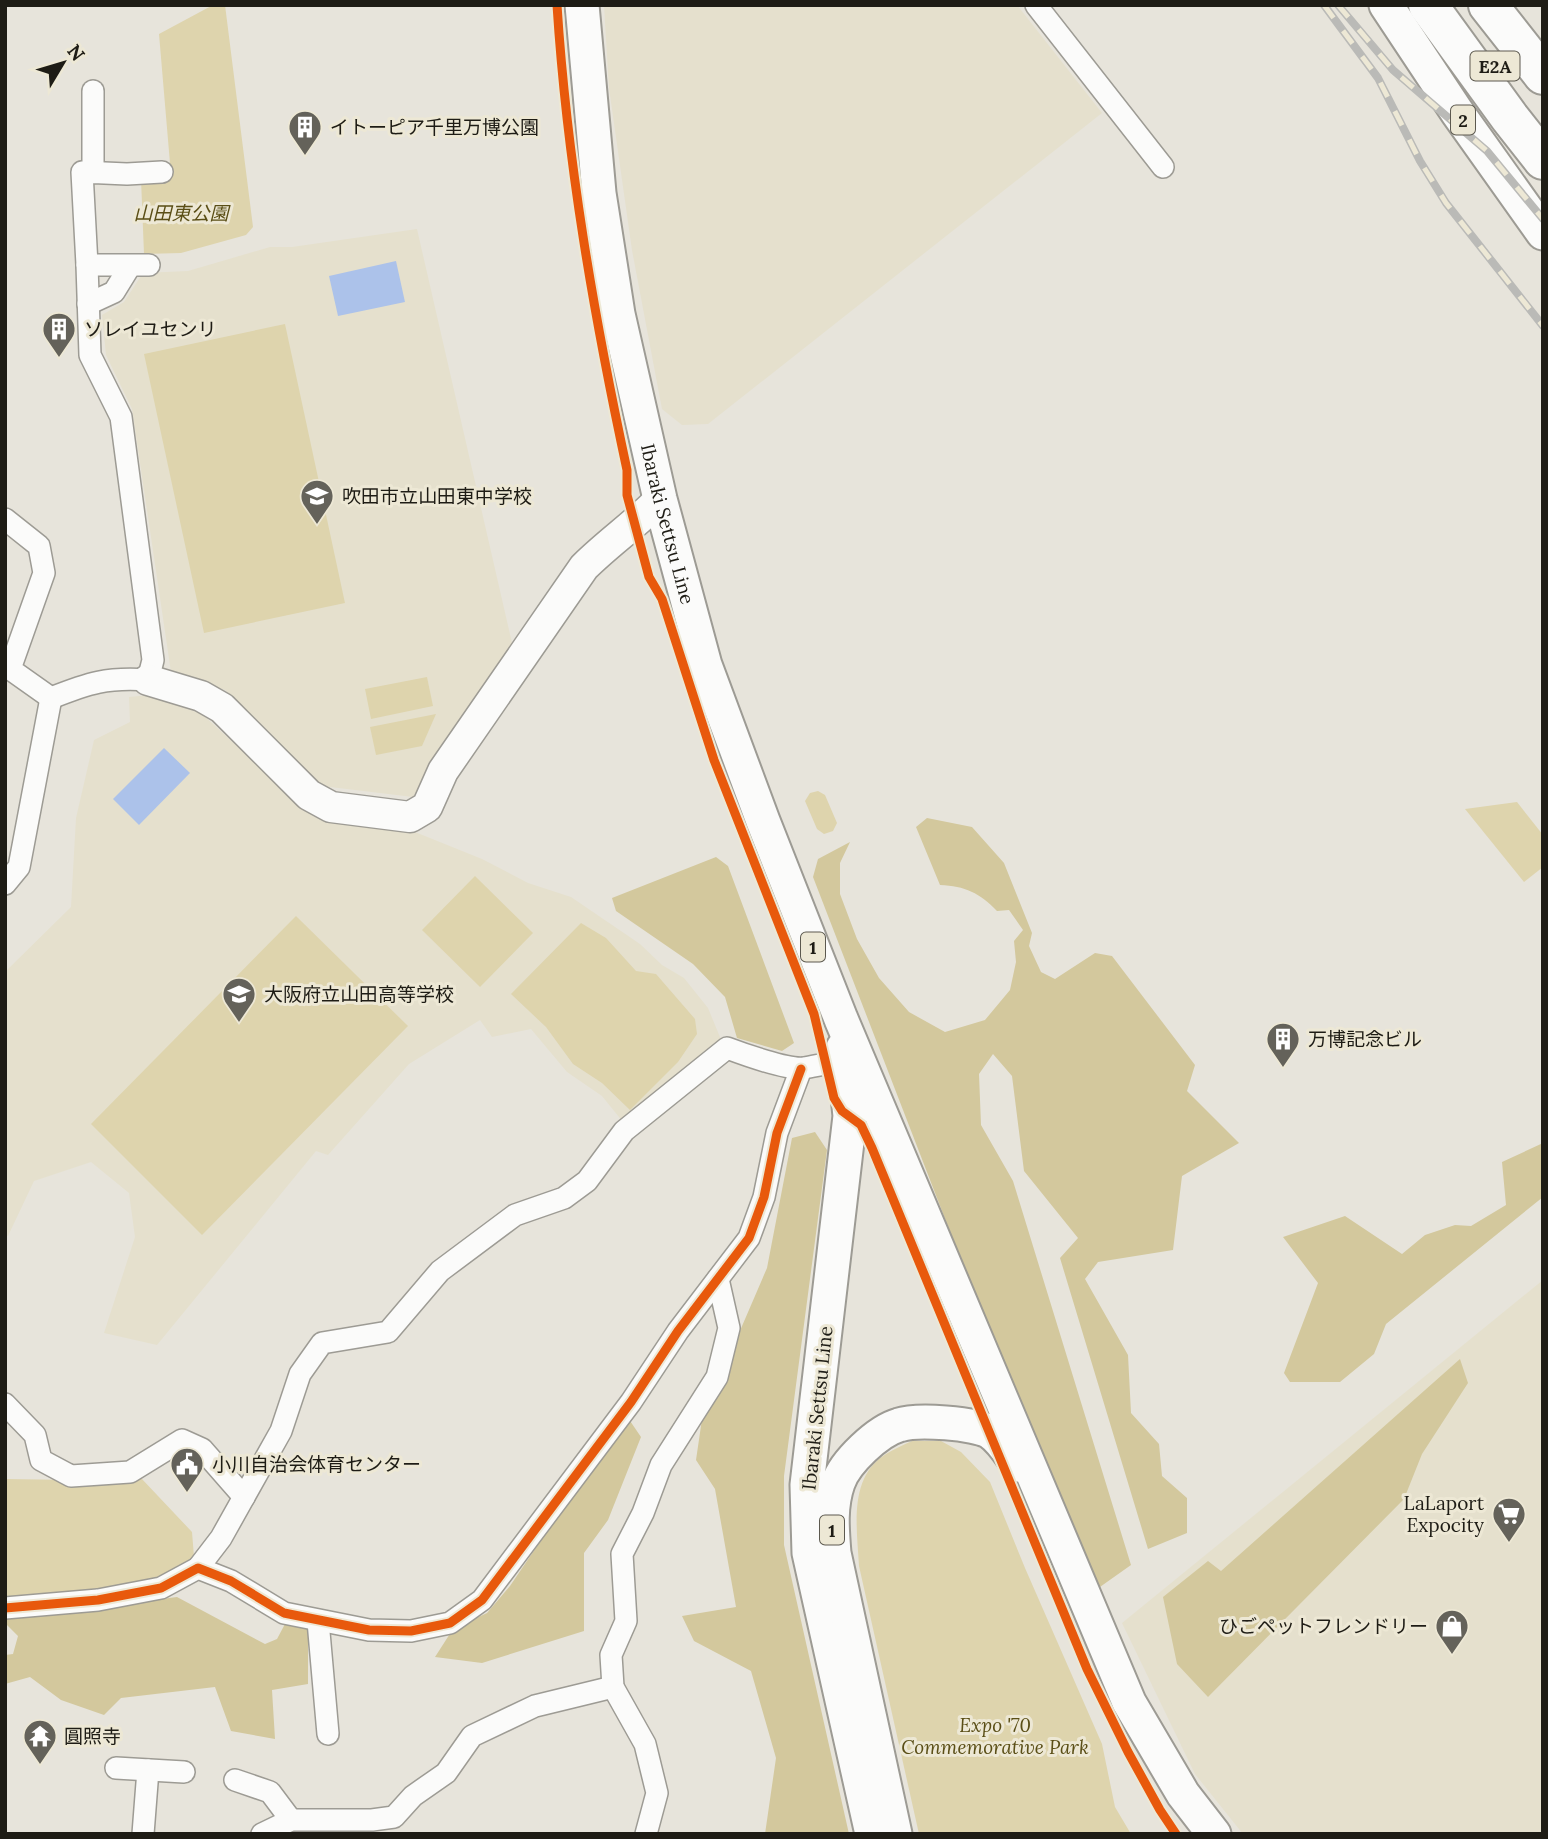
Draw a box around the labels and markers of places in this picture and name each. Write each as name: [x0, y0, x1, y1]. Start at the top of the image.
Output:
building icon: イトーピア千里万博公園: [286, 108, 324, 157]
place label: イトーピア千里万博公園: [330, 115, 539, 139]
building icon: ソレイユセンリ: [40, 310, 78, 359]
place label: ソレイユセンリ: [84, 317, 217, 341]
school or university icon: 吹田市立山田東中学校: [298, 477, 336, 526]
place label: 吹田市立山田東中学校: [342, 484, 532, 508]
school or university icon: 大阪府立山田高等学校: [220, 975, 258, 1024]
place label: 大阪府立山田高等学校: [264, 982, 454, 1006]
building icon: 万博記念ビル: [1264, 1020, 1302, 1069]
place label: 万博記念ビル: [1308, 1027, 1422, 1051]
public building icon: 小川自治会体育センター: [168, 1445, 206, 1494]
place label: 小川自治会体育センター: [212, 1452, 421, 1476]
place label: LaLaport Expocity: [1404, 1491, 1485, 1537]
supermarket icon: LaLaport Expocity: [1490, 1495, 1528, 1544]
shop icon: ひごペットフレンドリー: [1433, 1607, 1471, 1656]
place label: ひごペットフレンドリー: [1219, 1614, 1428, 1638]
temple icon: 圓照寺: [21, 1717, 59, 1766]
place label: 圓照寺: [64, 1724, 121, 1748]

